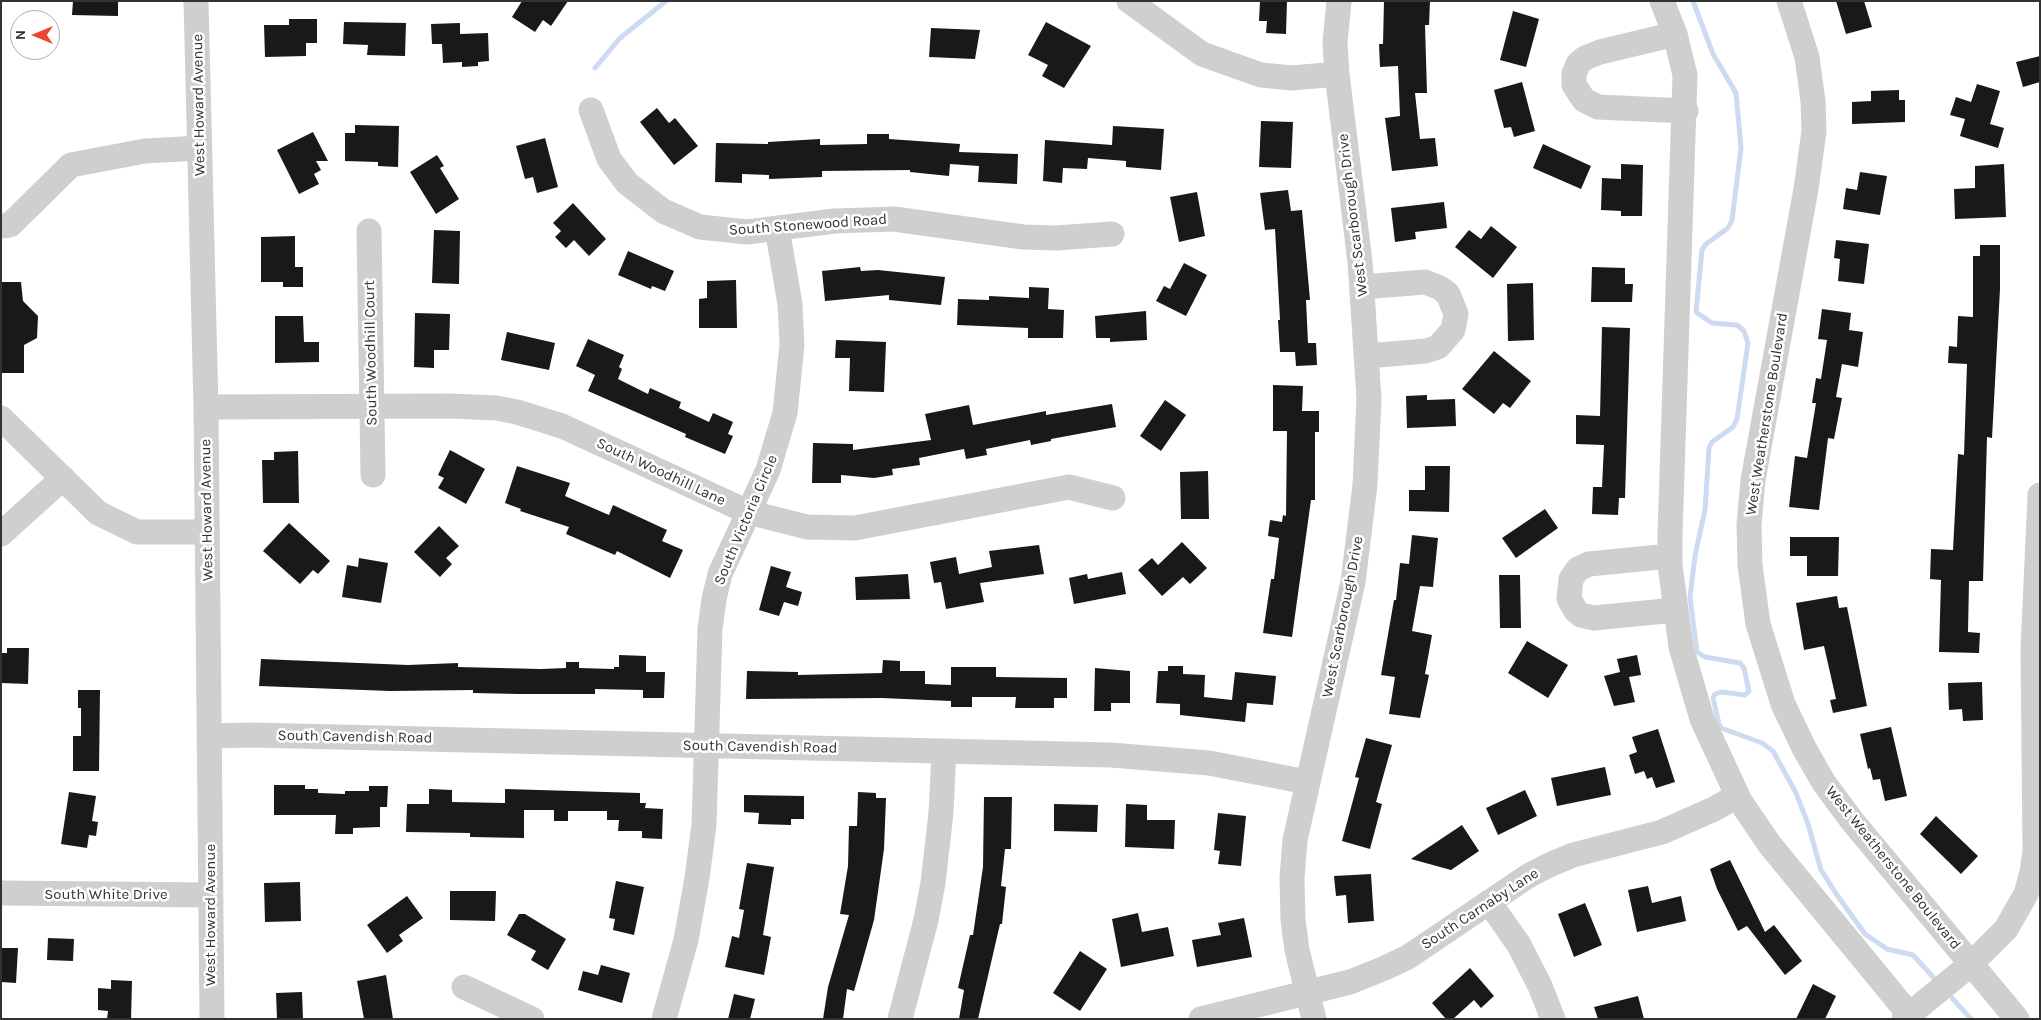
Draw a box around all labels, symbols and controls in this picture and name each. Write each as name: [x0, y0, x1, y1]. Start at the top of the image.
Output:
north arrow: [10, 10, 60, 60]
text: N: [12, 30, 29, 40]
street label: West Howard Avenue: [189, 34, 209, 176]
street label: West Scarborough Drive: [1334, 132, 1372, 298]
street label: South Stonewood Road: [728, 210, 888, 240]
street label: South Woodhill Court: [361, 280, 381, 426]
street label: West Weatherstone Boulevard: [1742, 311, 1792, 517]
street label: South Woodhill Lane: [594, 434, 728, 510]
street label: West Howard Avenue: [197, 439, 217, 581]
street label: South Victoria Circle: [710, 452, 782, 588]
street label: West Scarborough Drive: [1319, 535, 1367, 699]
street label: South Cavendish Road: [277, 727, 433, 747]
street label: South Cavendish Road: [682, 737, 838, 757]
street label: West Weatherstone Boulevard: [1821, 783, 1965, 953]
street label: West Howard Avenue: [202, 844, 220, 986]
street label: South Carnaby Lane: [1418, 864, 1542, 954]
street label: South White Drive: [44, 886, 168, 904]

